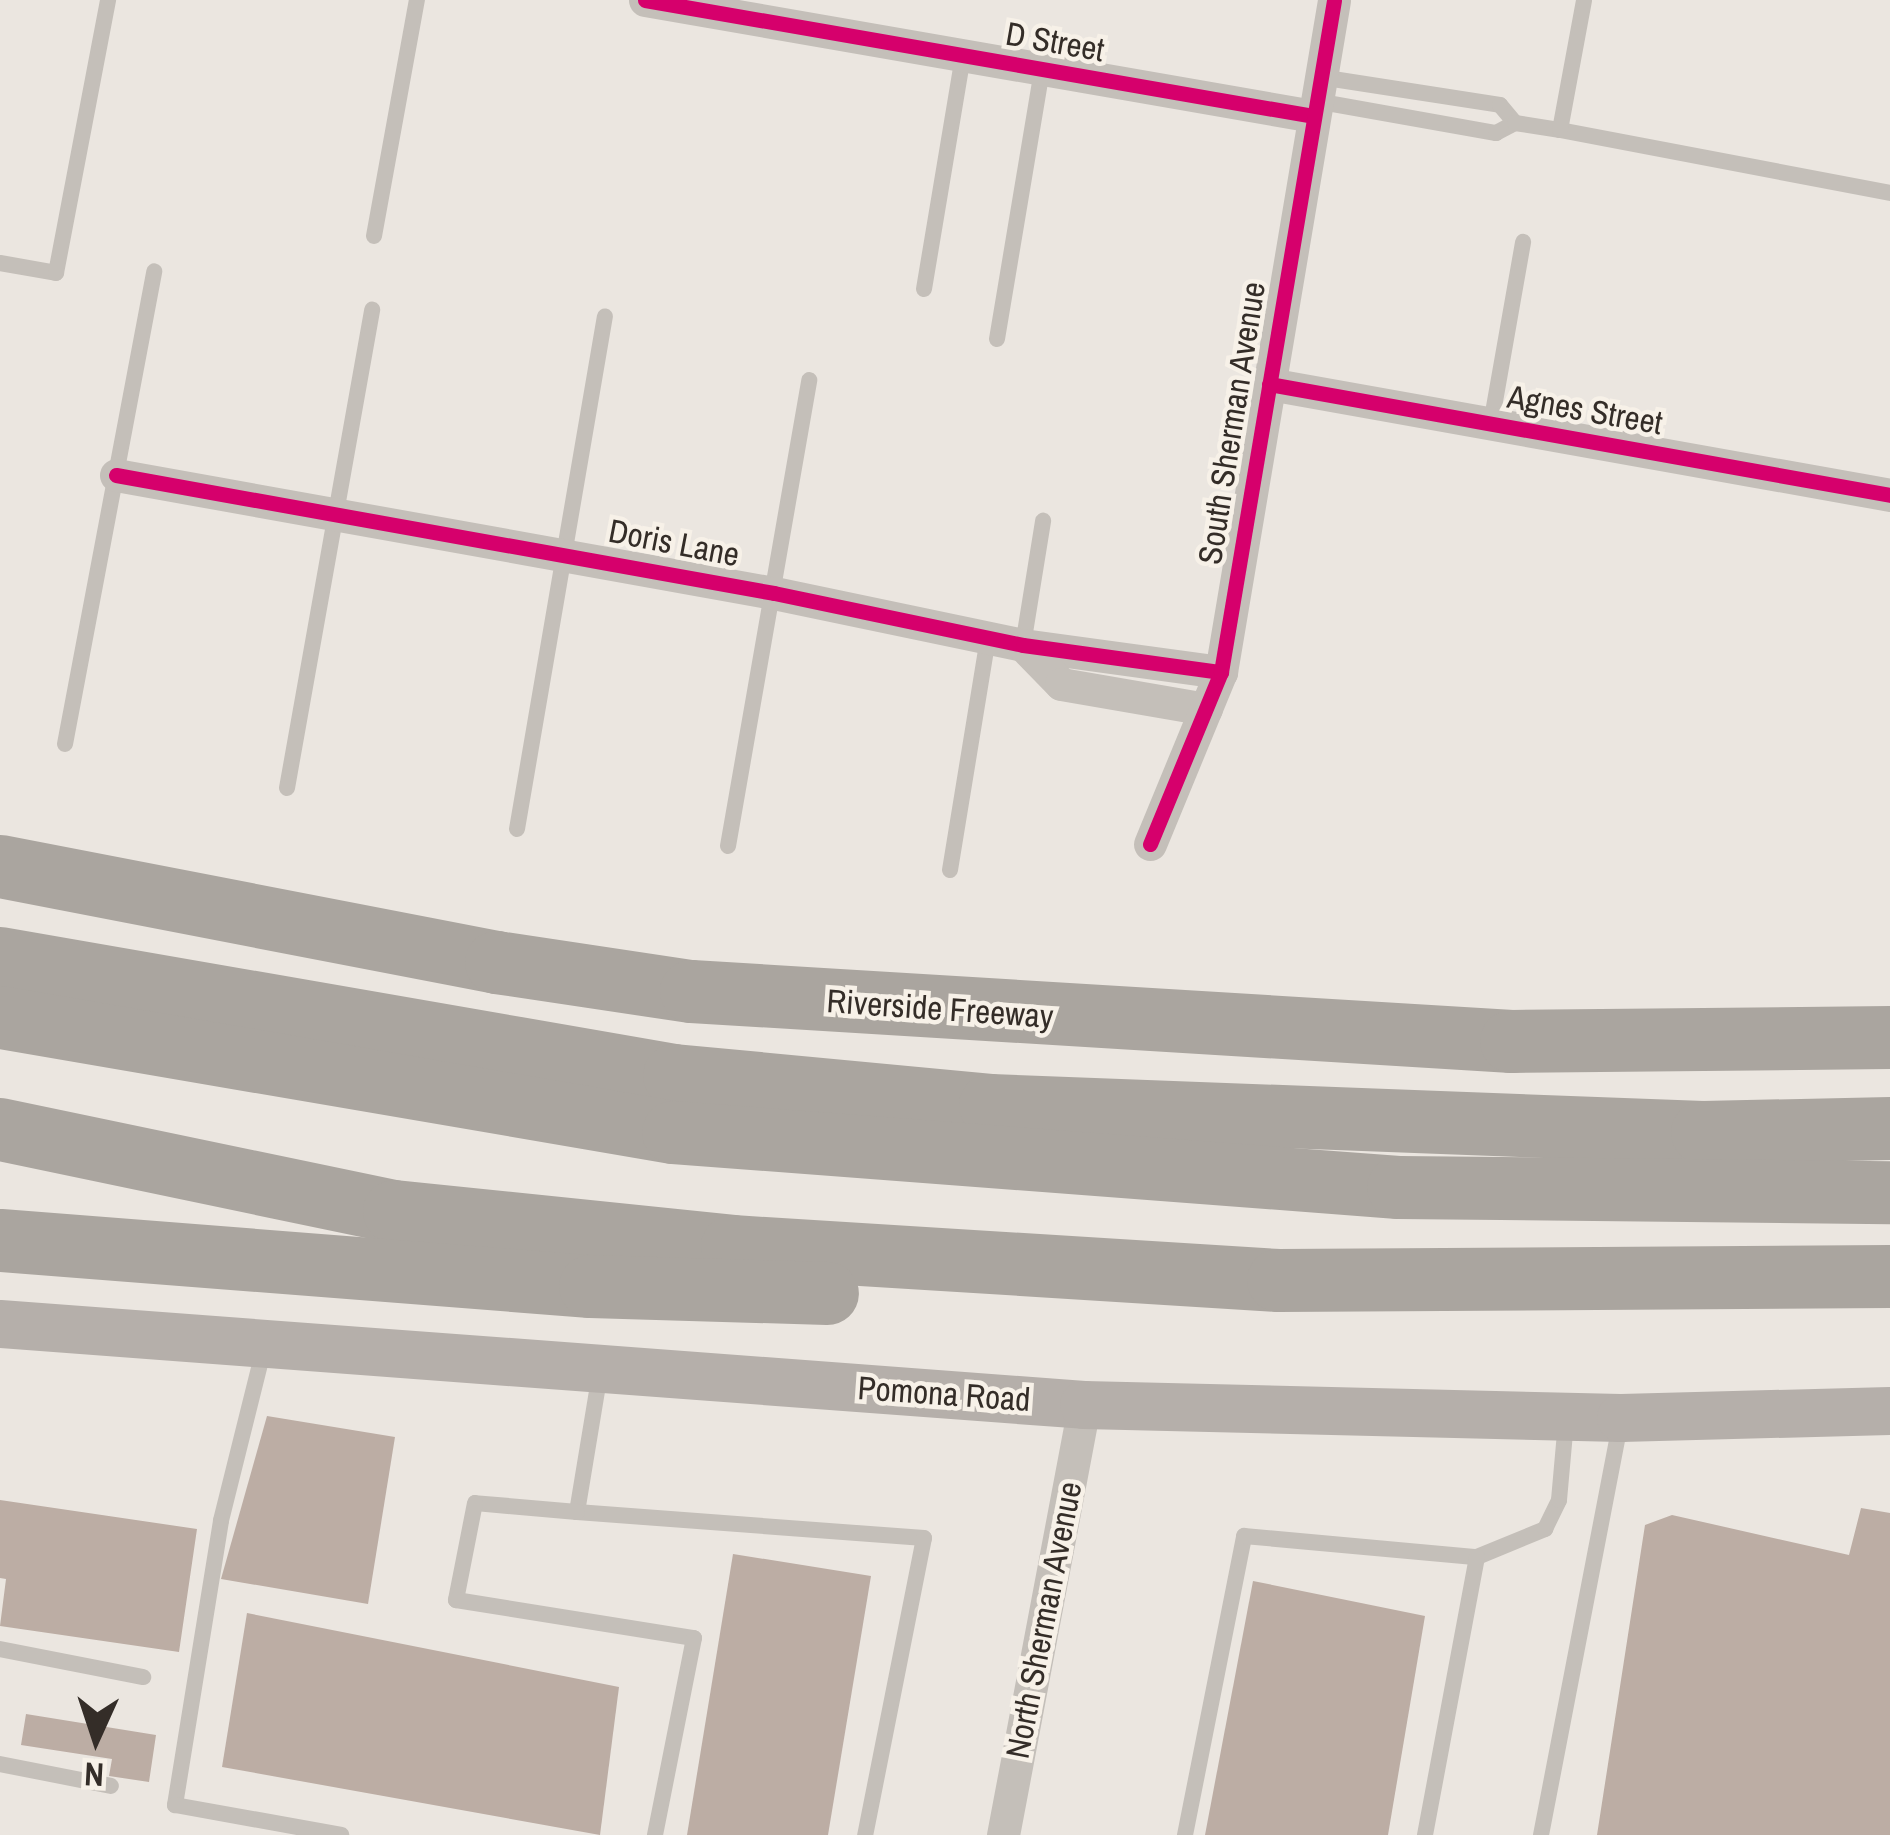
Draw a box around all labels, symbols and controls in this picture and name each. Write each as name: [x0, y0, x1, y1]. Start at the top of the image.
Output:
street label: D Street: [1003, 14, 1107, 70]
street label: South Sherman Avenue: [1190, 278, 1274, 568]
street label: Agnes Street: [1505, 377, 1665, 443]
street label: Doris Lane: [605, 511, 743, 575]
street label: Riverside Freeway: [825, 981, 1055, 1037]
street label: Pomona Road: [856, 1368, 1032, 1420]
street label: North Sherman Avenue: [998, 1478, 1090, 1762]
north arrow: [36, 1679, 156, 1799]
text: N: [83, 1752, 105, 1797]

